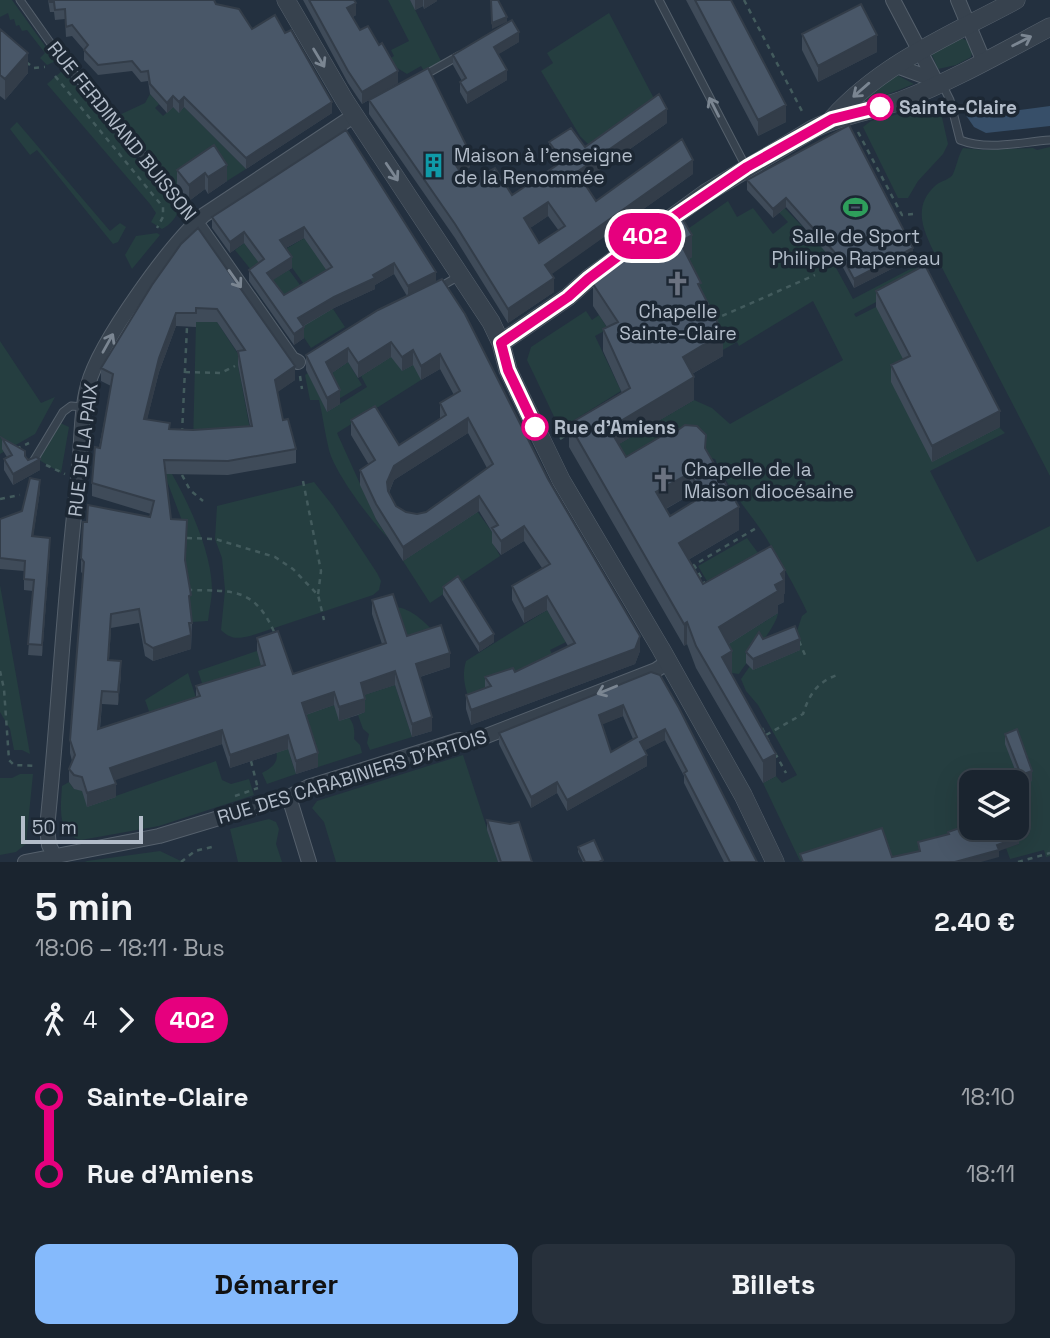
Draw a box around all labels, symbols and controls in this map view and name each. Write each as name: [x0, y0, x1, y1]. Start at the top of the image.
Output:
one-way arrow: [1012, 34, 1032, 48]
street label: RUE FERDINAND BUISSON: [42, 36, 202, 226]
one-way arrow: [312, 48, 326, 68]
one-way arrow: [852, 82, 870, 98]
marker: Sainte-Claire: [867, 94, 893, 120]
place label: Sainte-Claire: [899, 95, 1017, 120]
one-way arrow: [707, 97, 721, 118]
place label: Maison à l'enseigne de la Renommée: [454, 143, 633, 190]
building icon: Maison à l'enseigne de la Renommée: [420, 152, 448, 180]
one-way arrow: [385, 162, 399, 181]
sports icon: Salle de Sport Philippe Rapeneau: [842, 194, 870, 222]
line badge: 402: [605, 213, 685, 259]
text: 402: [622, 220, 668, 251]
place label: Salle de Sport Philippe Rapeneau: [771, 224, 941, 271]
one-way arrow: [227, 269, 242, 288]
church icon: Chapelle Sainte-Claire: [664, 269, 692, 297]
place label: Chapelle Sainte-Claire: [619, 299, 737, 346]
one-way arrow: [102, 333, 115, 354]
street label: RUE DE LA PAIX: [62, 382, 104, 518]
marker: Rue d'Amiens: [522, 414, 548, 440]
place label: Rue d'Amiens: [554, 415, 676, 440]
place label: Chapelle de la Maison diocésaine: [684, 457, 854, 504]
church icon: Chapelle de la Maison diocésaine: [650, 466, 678, 494]
one-way arrow: [596, 684, 618, 697]
street label: RUE DES CARABINIERS D'ARTOIS: [214, 724, 490, 830]
map controls: [959, 770, 1029, 840]
button: layers: [959, 770, 1029, 840]
scale bar: [21, 813, 144, 845]
text: 50 m: [32, 815, 77, 840]
text: 5 min: [35, 883, 133, 931]
text: 2.40 €: [934, 905, 1015, 939]
text: 18:06 – 18:11 · Bus: [35, 933, 225, 963]
icon: walk: [35, 1001, 73, 1039]
icon: forward: [107, 1001, 145, 1039]
text: 402: [169, 1004, 214, 1035]
text: 4: [83, 1005, 97, 1035]
text: Sainte-Claire: [87, 1080, 248, 1114]
text: 18:10: [961, 1082, 1015, 1112]
text: Rue d'Amiens: [87, 1157, 254, 1191]
text: 18:11: [966, 1159, 1015, 1189]
button: Démarrer: [35, 1244, 518, 1324]
button: Billets: [532, 1244, 1015, 1324]

